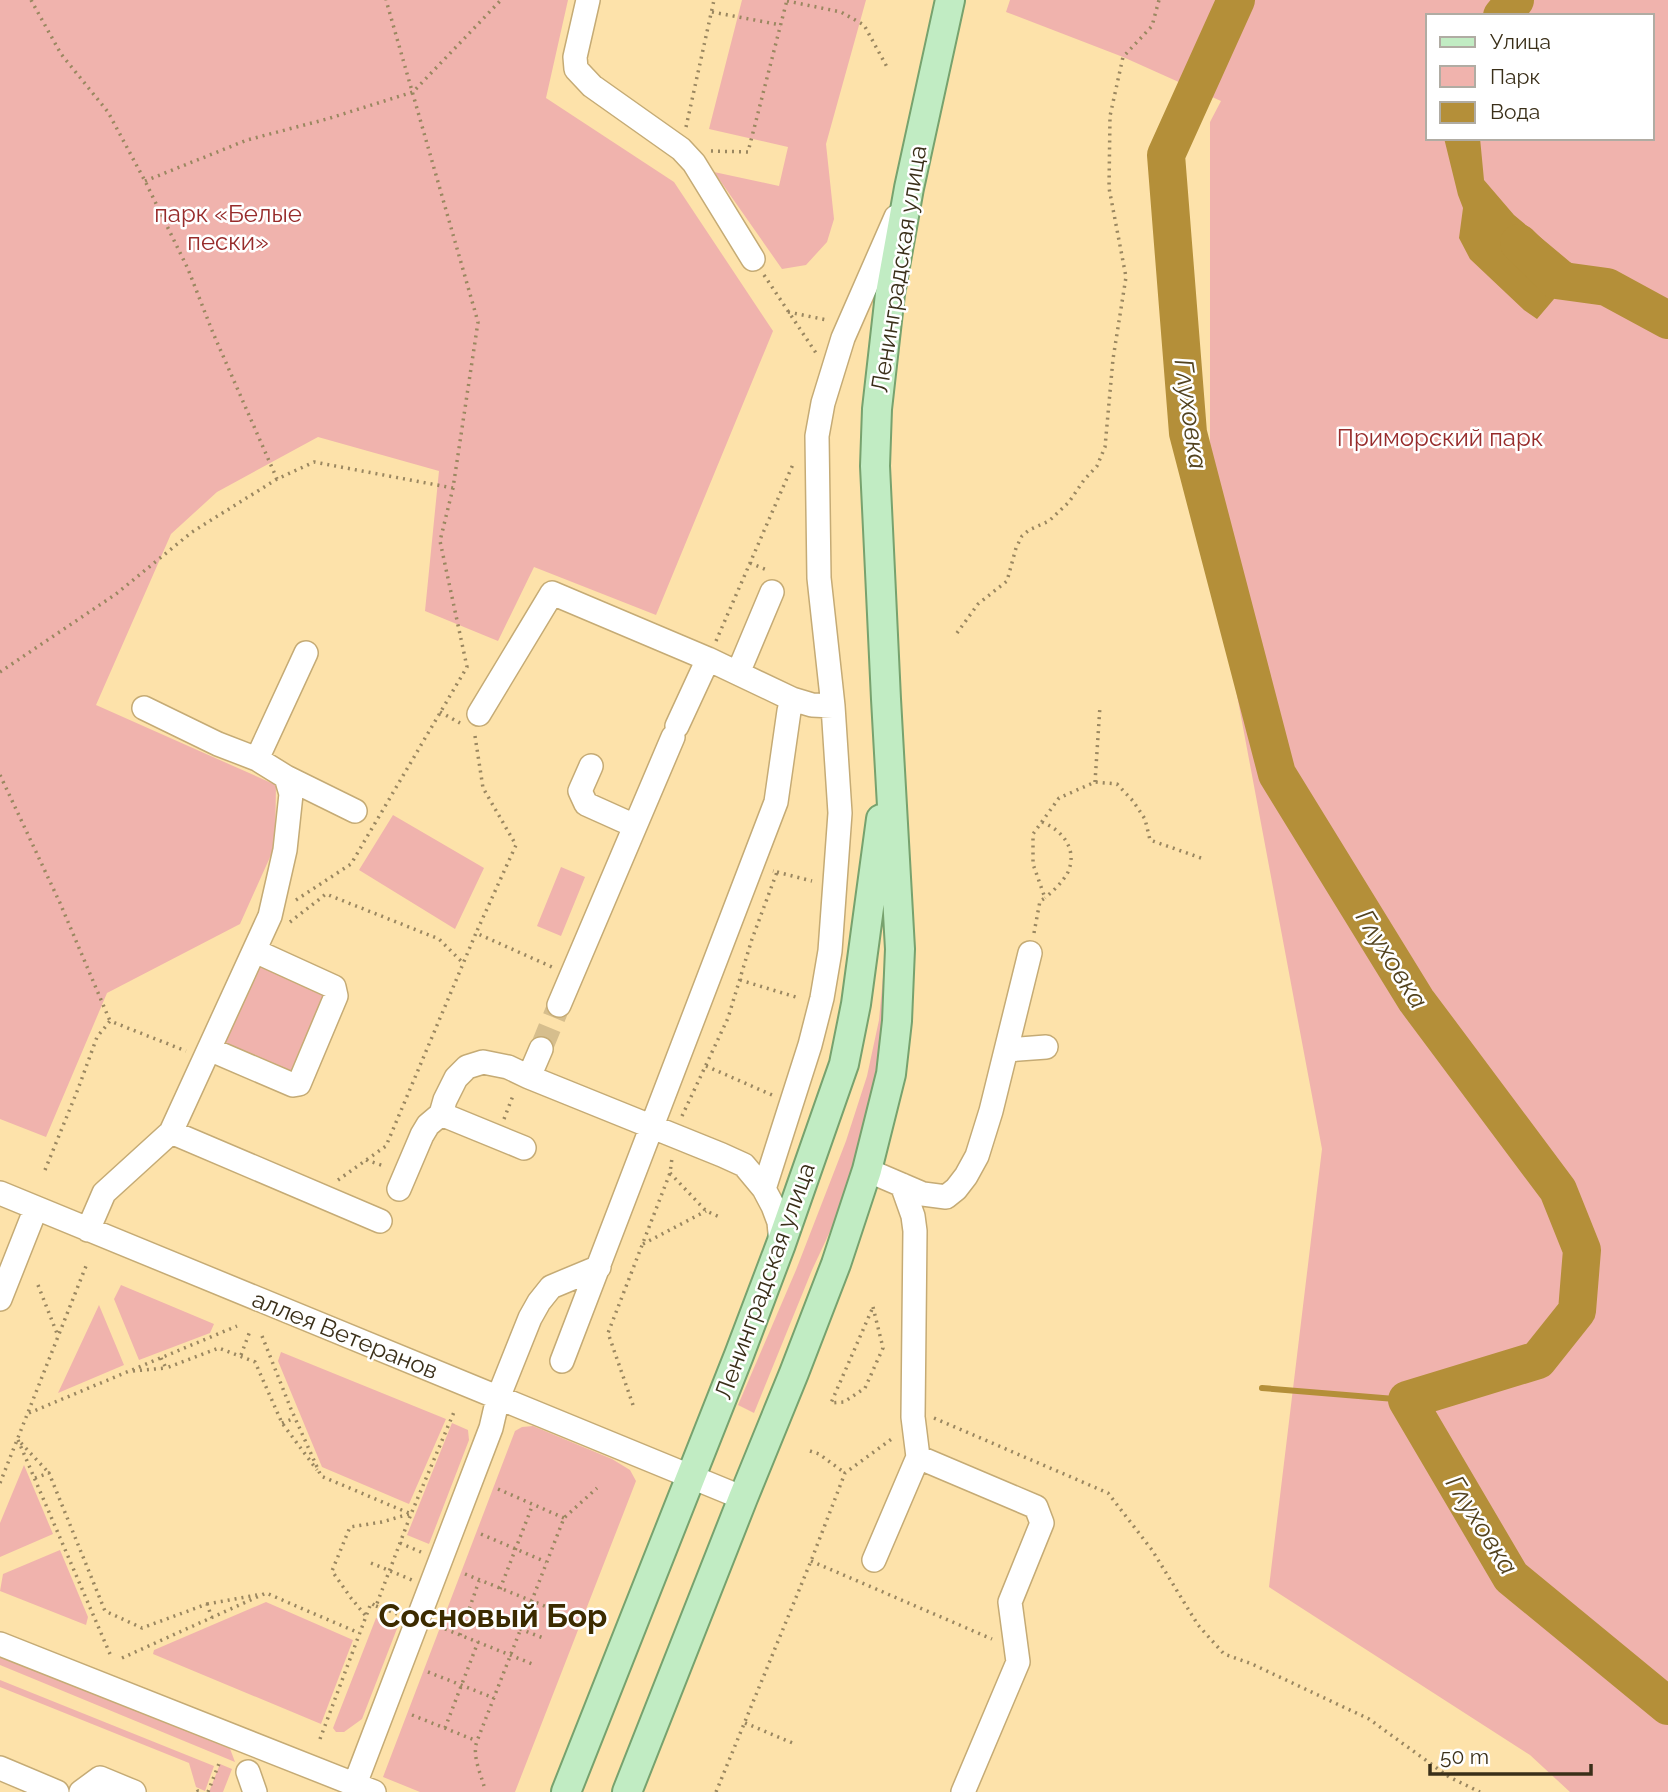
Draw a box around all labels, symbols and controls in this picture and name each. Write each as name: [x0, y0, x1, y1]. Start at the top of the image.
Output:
legend: [1426, 14, 1654, 140]
text: Улица: [1490, 29, 1551, 54]
text: Парк: [1490, 64, 1540, 89]
text: Вода: [1490, 99, 1540, 124]
street label: Ленинградская улица: [865, 143, 932, 395]
park label: парк «Белые пески»: [154, 199, 302, 256]
water label: Глуховка: [1168, 357, 1214, 471]
park label: Приморский парк: [1337, 423, 1543, 452]
water label: Глуховка: [1350, 904, 1434, 1014]
street label: Ленинградская улица: [708, 1159, 821, 1403]
street label: аллея Ветеранов: [248, 1284, 442, 1385]
water label: Глуховка: [1440, 1470, 1524, 1580]
district label: Сосновый Бор: [379, 1597, 607, 1634]
scale bar: [1430, 1732, 1591, 1776]
text: 50 m: [1440, 1744, 1489, 1769]

